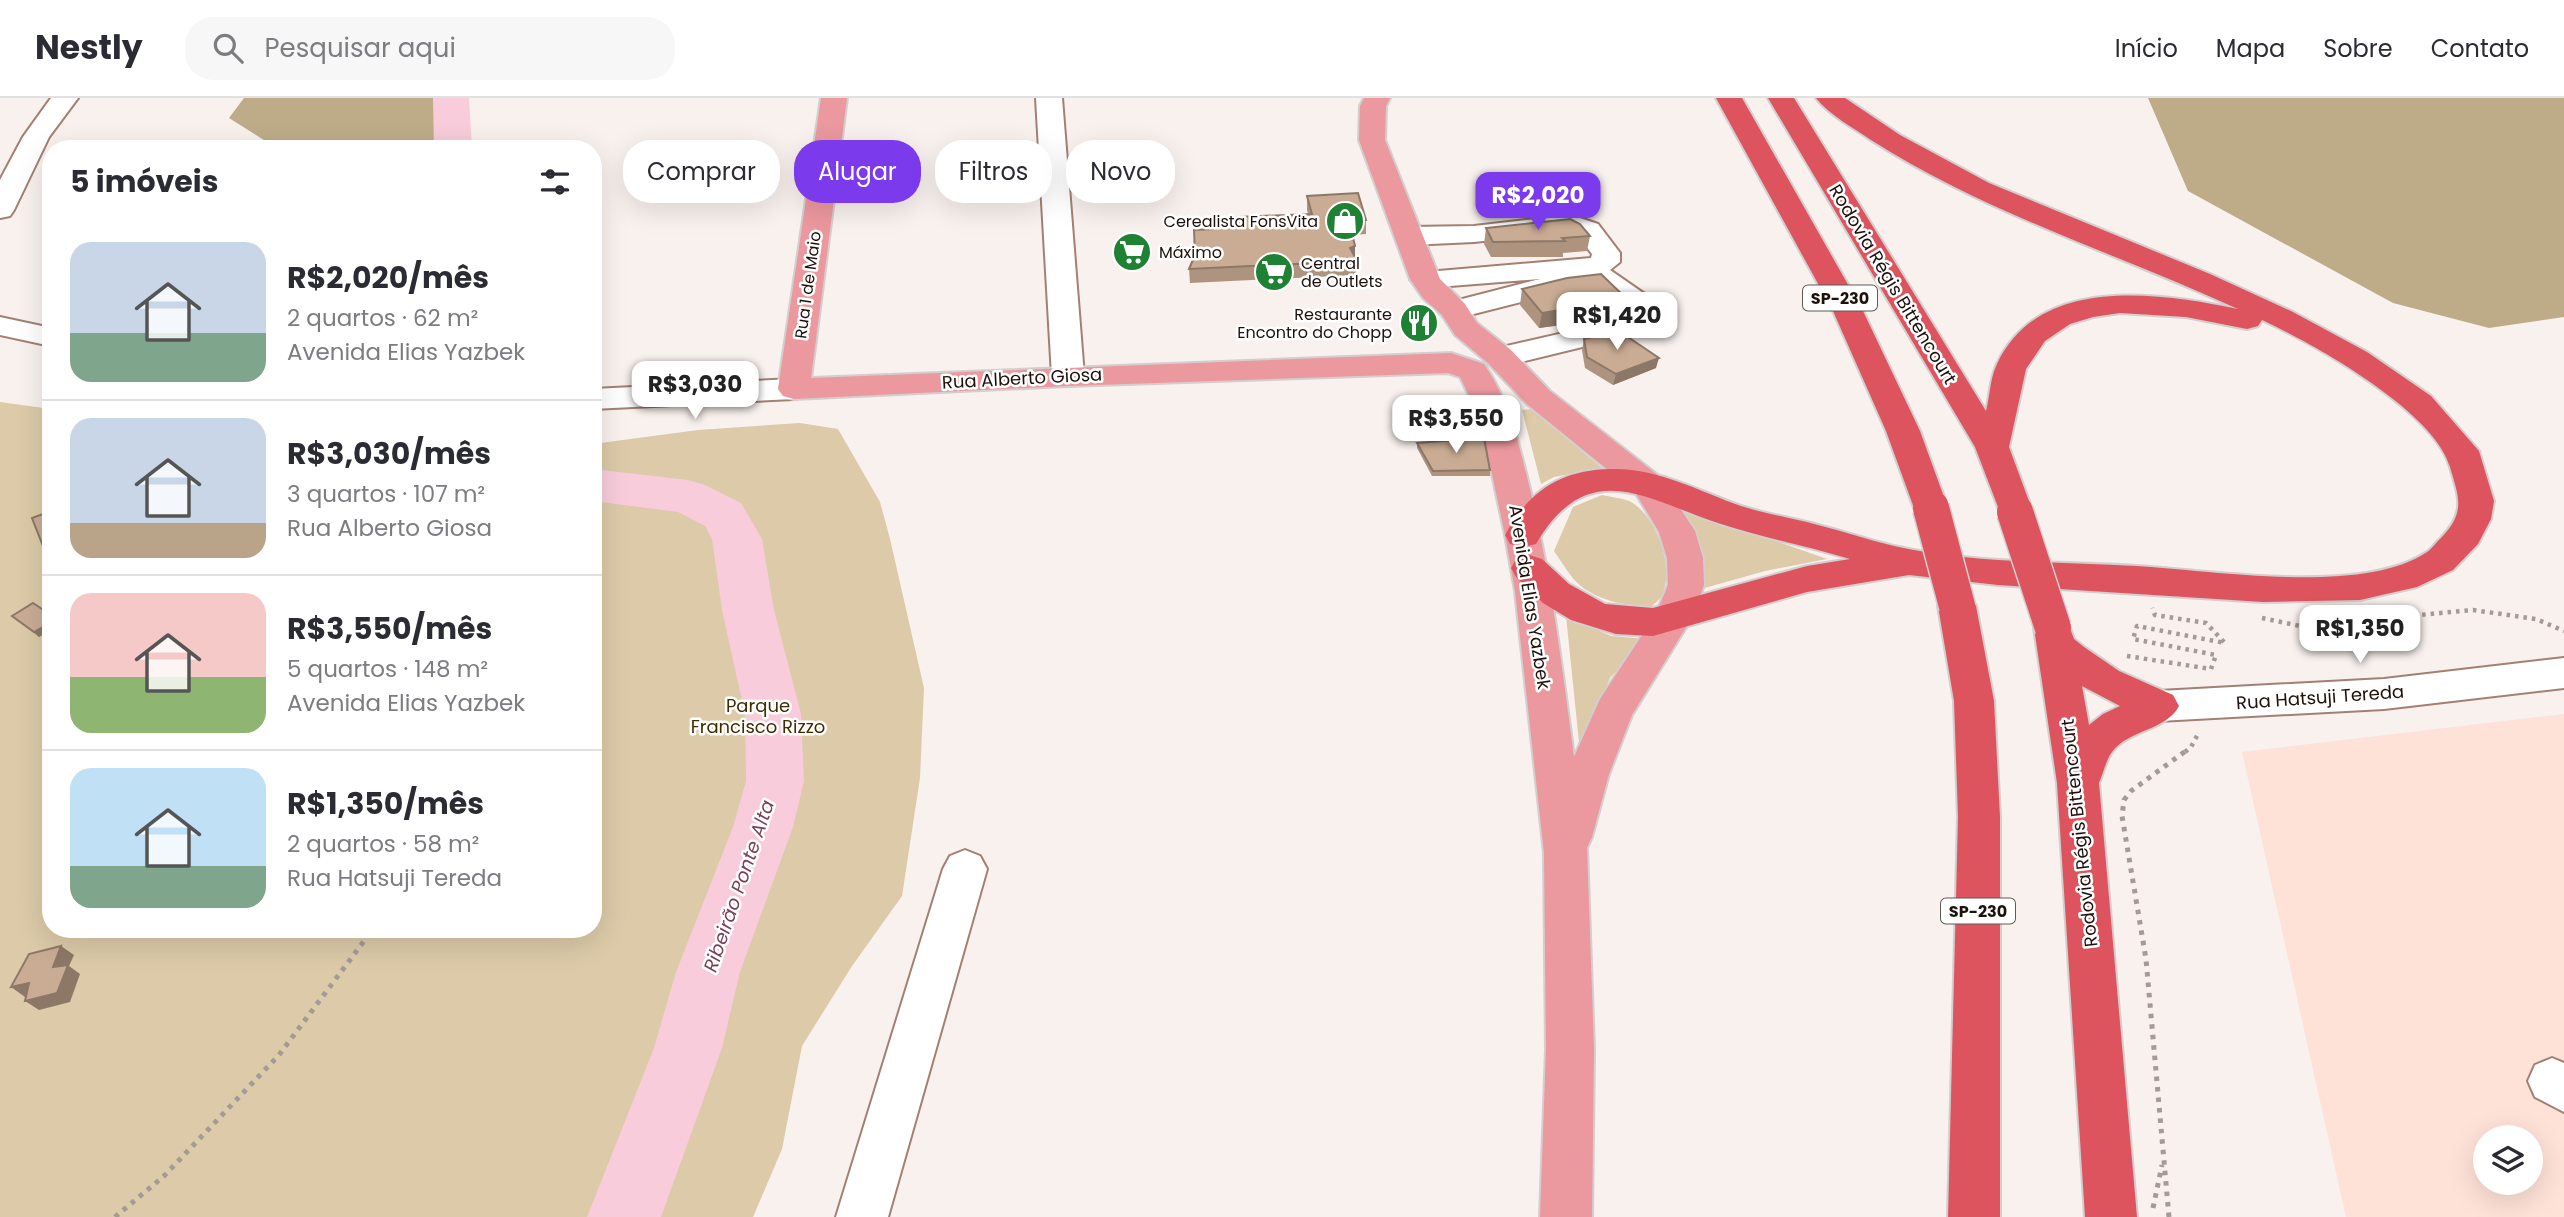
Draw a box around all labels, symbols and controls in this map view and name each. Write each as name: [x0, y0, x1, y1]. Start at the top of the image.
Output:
search box: [185, 17, 675, 80]
text: Nestly: [35, 24, 143, 71]
icon: search: [209, 29, 247, 67]
text: Pesquisar aqui: [265, 30, 456, 66]
text: Início: [2115, 32, 2178, 65]
text: Mapa: [2216, 32, 2285, 65]
text: Sobre: [2323, 32, 2393, 65]
text: Contato: [2431, 32, 2529, 65]
chip: Comprar: [623, 140, 780, 203]
chip: Alugar: [794, 140, 921, 203]
chip: Filtros: [935, 140, 1052, 203]
chip: Novo: [1066, 140, 1175, 203]
text: 5 imóveis: [70, 160, 218, 203]
icon: filters: [536, 163, 574, 201]
pin: R$2,020: [1473, 172, 1603, 232]
text: R$2,020: [1492, 179, 1585, 211]
street label: Rodovia Régis Bittencourt: [1823, 179, 1963, 389]
shop icon: Cerealista FonsVita: [1324, 200, 1366, 242]
place label: Cerealista FonsVita: [1164, 210, 1318, 233]
street label: Rua 1 de Maio: [789, 230, 827, 340]
supermarket icon: Máximo: [1111, 231, 1153, 273]
place label: Máximo: [1159, 241, 1222, 264]
supermarket icon: Central de Outlets: [1253, 251, 1295, 293]
place label: Central de Outlets: [1301, 252, 1383, 293]
text: R$2,020/mês: [287, 256, 489, 299]
icon: home: [126, 270, 210, 354]
road number: SP-230: [1803, 286, 1877, 310]
pin: R$1,420: [1552, 292, 1682, 352]
text: R$1,420: [1572, 299, 1662, 331]
text: 2 quartos · 62 m²: [287, 302, 478, 334]
restaurant icon: Restaurante Encontro do Chopp: [1398, 302, 1440, 344]
place label: Restaurante Encontro do Chopp: [1237, 303, 1392, 344]
text: Avenida Elias Yazbek: [287, 336, 525, 368]
street label: Rua Alberto Giosa: [941, 361, 1103, 395]
pin: R$3,030: [630, 362, 760, 421]
text: R$3,030: [648, 368, 742, 400]
pin: R$3,550: [1391, 396, 1521, 455]
text: R$3,550: [1408, 402, 1504, 434]
text: R$3,030/mês: [287, 432, 491, 475]
icon: home: [126, 446, 210, 530]
text: 3 quartos · 107 m²: [287, 478, 485, 510]
street label: Avenida Elias Yazbek: [1503, 503, 1557, 692]
text: Rua Alberto Giosa: [287, 512, 492, 544]
pin: R$1,350: [2295, 606, 2425, 665]
text: R$3,550/mês: [287, 607, 492, 650]
text: R$1,350: [2315, 612, 2405, 644]
icon: home: [126, 621, 210, 705]
text: 5 quartos · 148 m²: [287, 653, 488, 685]
street label: Rua Hatsuji Tereda: [2235, 679, 2405, 715]
text: Avenida Elias Yazbek: [287, 687, 525, 719]
park label: Parque Francisco Rizzo: [691, 693, 825, 739]
street label: Rodovia Régis Bittencourt: [2055, 718, 2103, 948]
text: R$1,350/mês: [287, 782, 484, 825]
icon: home: [126, 796, 210, 880]
water label: Ribeirão Ponte Alta: [697, 796, 781, 976]
text: 2 quartos · 58 m²: [287, 828, 479, 860]
text: Rua Hatsuji Tereda: [287, 862, 502, 894]
road number: SP-230: [1941, 898, 2015, 924]
map controls: [2473, 1125, 2543, 1195]
button: layers: [2473, 1125, 2543, 1195]

